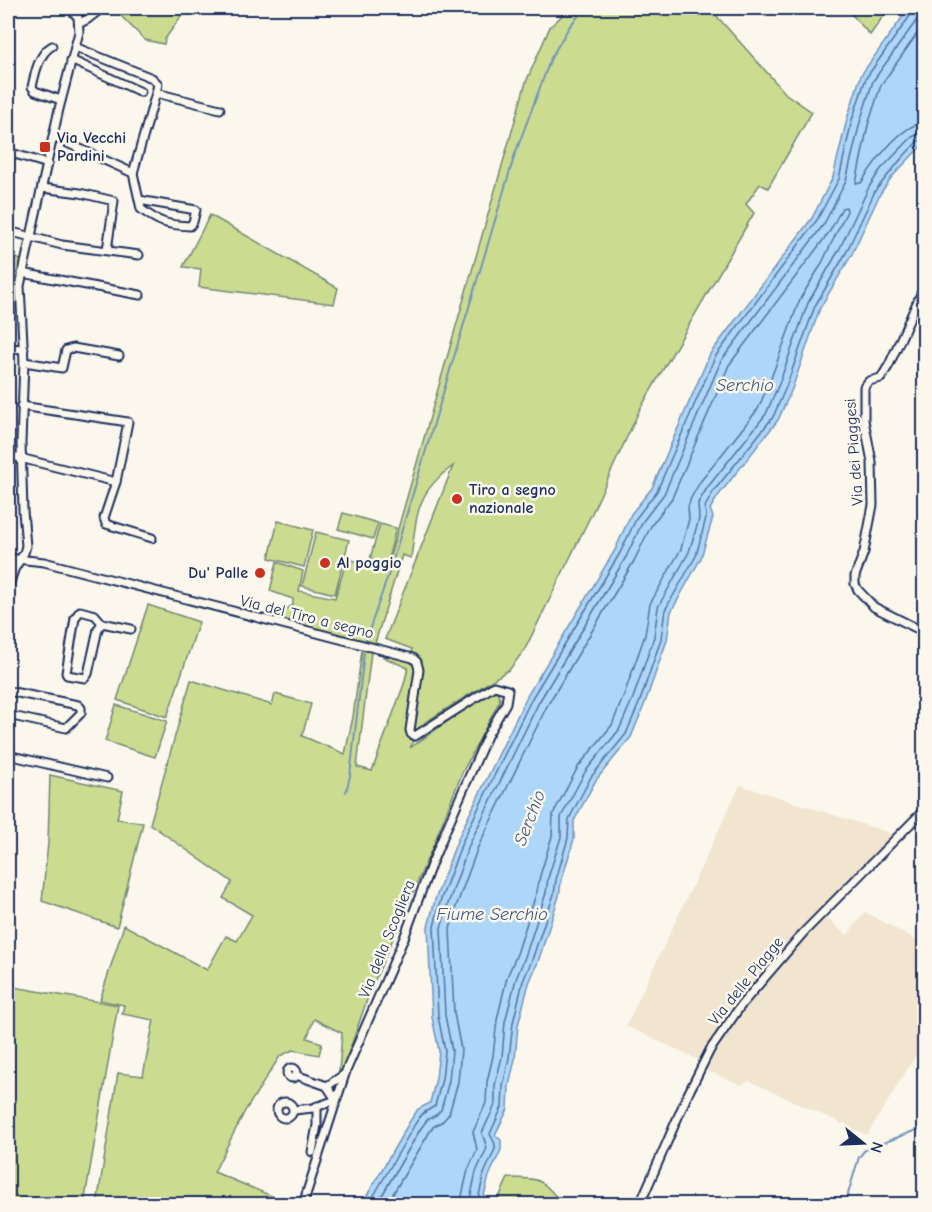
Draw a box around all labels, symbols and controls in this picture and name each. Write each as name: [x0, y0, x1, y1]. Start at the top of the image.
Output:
place label: Via Vecchi Pardini: [57, 129, 126, 165]
marker: Via Vecchi Pardini: [38, 140, 52, 154]
water label: Serchio: [716, 375, 774, 396]
street label: Via dei Piaggesi: [841, 398, 867, 506]
place label: Tiro a segno nazionale: [469, 481, 556, 517]
marker: Tiro a segno nazionale: [450, 492, 464, 506]
place label: Al poggio: [337, 554, 402, 572]
marker: Al poggio: [318, 556, 332, 570]
place label: Du' Palle: [188, 564, 248, 582]
marker: Du' Palle: [253, 566, 267, 580]
street label: Via del Tiro a segno: [238, 592, 376, 642]
water label: Serchio: [510, 787, 550, 849]
street label: Via della Scogliera: [355, 877, 419, 1001]
water label: Fiume Serchio: [436, 904, 548, 925]
street label: Via delle Piagge: [705, 933, 787, 1029]
north arrow: [833, 1113, 893, 1173]
text: N: [866, 1140, 886, 1155]

